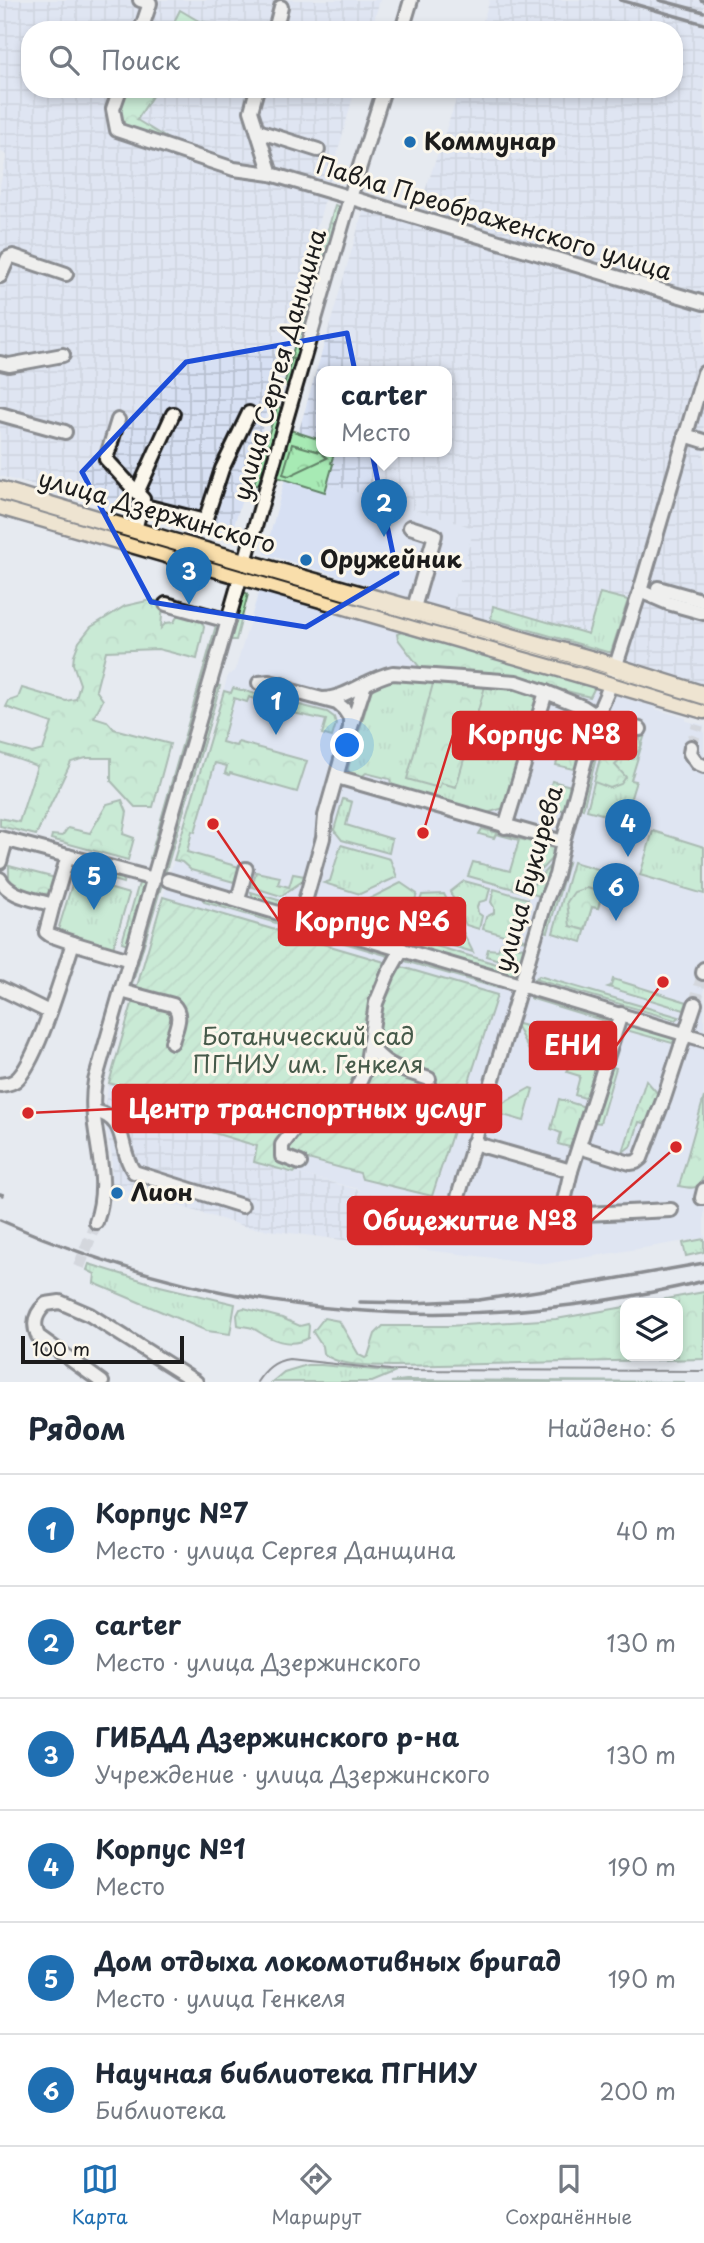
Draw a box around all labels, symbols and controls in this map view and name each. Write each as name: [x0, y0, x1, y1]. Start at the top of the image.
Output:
search box: [21, 21, 683, 98]
text: Поиск: [101, 40, 180, 79]
icon: search: [45, 41, 83, 79]
place label: Коммунар: [424, 122, 556, 158]
marker: Коммунар: [402, 134, 418, 150]
street label: Павла Преображенского улица: [312, 146, 677, 288]
street label: улица Сергея Данщина: [222, 224, 334, 505]
popup: [316, 366, 452, 457]
text: carter: [341, 375, 427, 414]
text: Место: [341, 414, 411, 449]
street label: улица Дзержинского: [35, 459, 280, 561]
pin: 2: [361, 479, 407, 537]
place label: Оружейник: [320, 540, 462, 576]
pin: 3: [166, 547, 212, 605]
marker: Оружейник: [298, 552, 314, 568]
pin: 1: [253, 677, 299, 735]
callout: Корпус №8: [453, 712, 636, 759]
text: Корпус №8: [467, 714, 621, 753]
your location: [330, 728, 364, 762]
street label: улица Букирева: [483, 781, 571, 976]
pin: 4: [605, 799, 651, 857]
pin: 5: [71, 852, 117, 910]
pin: 6: [593, 863, 639, 921]
callout: Корпус №6: [279, 898, 465, 945]
text: Корпус №6: [294, 901, 450, 940]
park label: Ботанический сад ПГНИУ им. Генкеля: [193, 1017, 423, 1081]
callout: ЕНИ: [530, 1022, 616, 1069]
text: ЕНИ: [544, 1025, 602, 1064]
callout: Центр транспортных услуг: [113, 1085, 501, 1132]
text: Центр транспортных услуг: [128, 1088, 487, 1127]
place label: Лион: [131, 1173, 193, 1209]
marker: Лион: [109, 1185, 125, 1201]
callout: Общежитие №8: [348, 1197, 591, 1244]
text: Общежитие №8: [362, 1200, 578, 1239]
map controls: [620, 1298, 683, 1361]
button: layers: [620, 1298, 683, 1361]
scale bar: [21, 1333, 184, 1365]
text: 100 m: [32, 1334, 90, 1362]
text: Рядом: [28, 1405, 126, 1450]
text: Найдено: 6: [547, 1410, 676, 1445]
text: Корпус №7: [95, 1493, 248, 1532]
text: 1: [46, 1513, 57, 1548]
text: 40 m: [616, 1513, 676, 1548]
text: Место · улица Сергея Данщина: [95, 1532, 455, 1567]
text: carter: [95, 1605, 181, 1644]
text: 2: [43, 1625, 59, 1660]
text: 130 m: [606, 1625, 676, 1660]
text: Место · улица Дзержинского: [95, 1644, 421, 1679]
text: ГИБДД Дзержинского р-на: [95, 1717, 459, 1756]
text: 3: [43, 1737, 59, 1772]
text: 130 m: [606, 1737, 676, 1772]
text: Учреждение · улица Дзержинского: [95, 1756, 490, 1791]
text: Корпус №1: [95, 1829, 245, 1868]
text: 4: [43, 1849, 59, 1884]
text: 190 m: [608, 1849, 676, 1884]
text: Место: [95, 1868, 165, 1903]
text: Дом отдыха локомотивных бригад: [95, 1941, 561, 1980]
text: 5: [44, 1961, 58, 1996]
text: 190 m: [608, 1961, 676, 1996]
text: Место · улица Генкеля: [95, 1980, 346, 2015]
text: Научная библиотека ПГНИУ: [95, 2053, 477, 2092]
text: 6: [43, 2073, 59, 2108]
text: 200 m: [599, 2073, 676, 2108]
text: Библиотека: [95, 2092, 226, 2127]
tab: Карта: [72, 2160, 128, 2230]
tab: Маршрут: [271, 2160, 361, 2230]
tab: Сохранённые: [505, 2160, 632, 2230]

